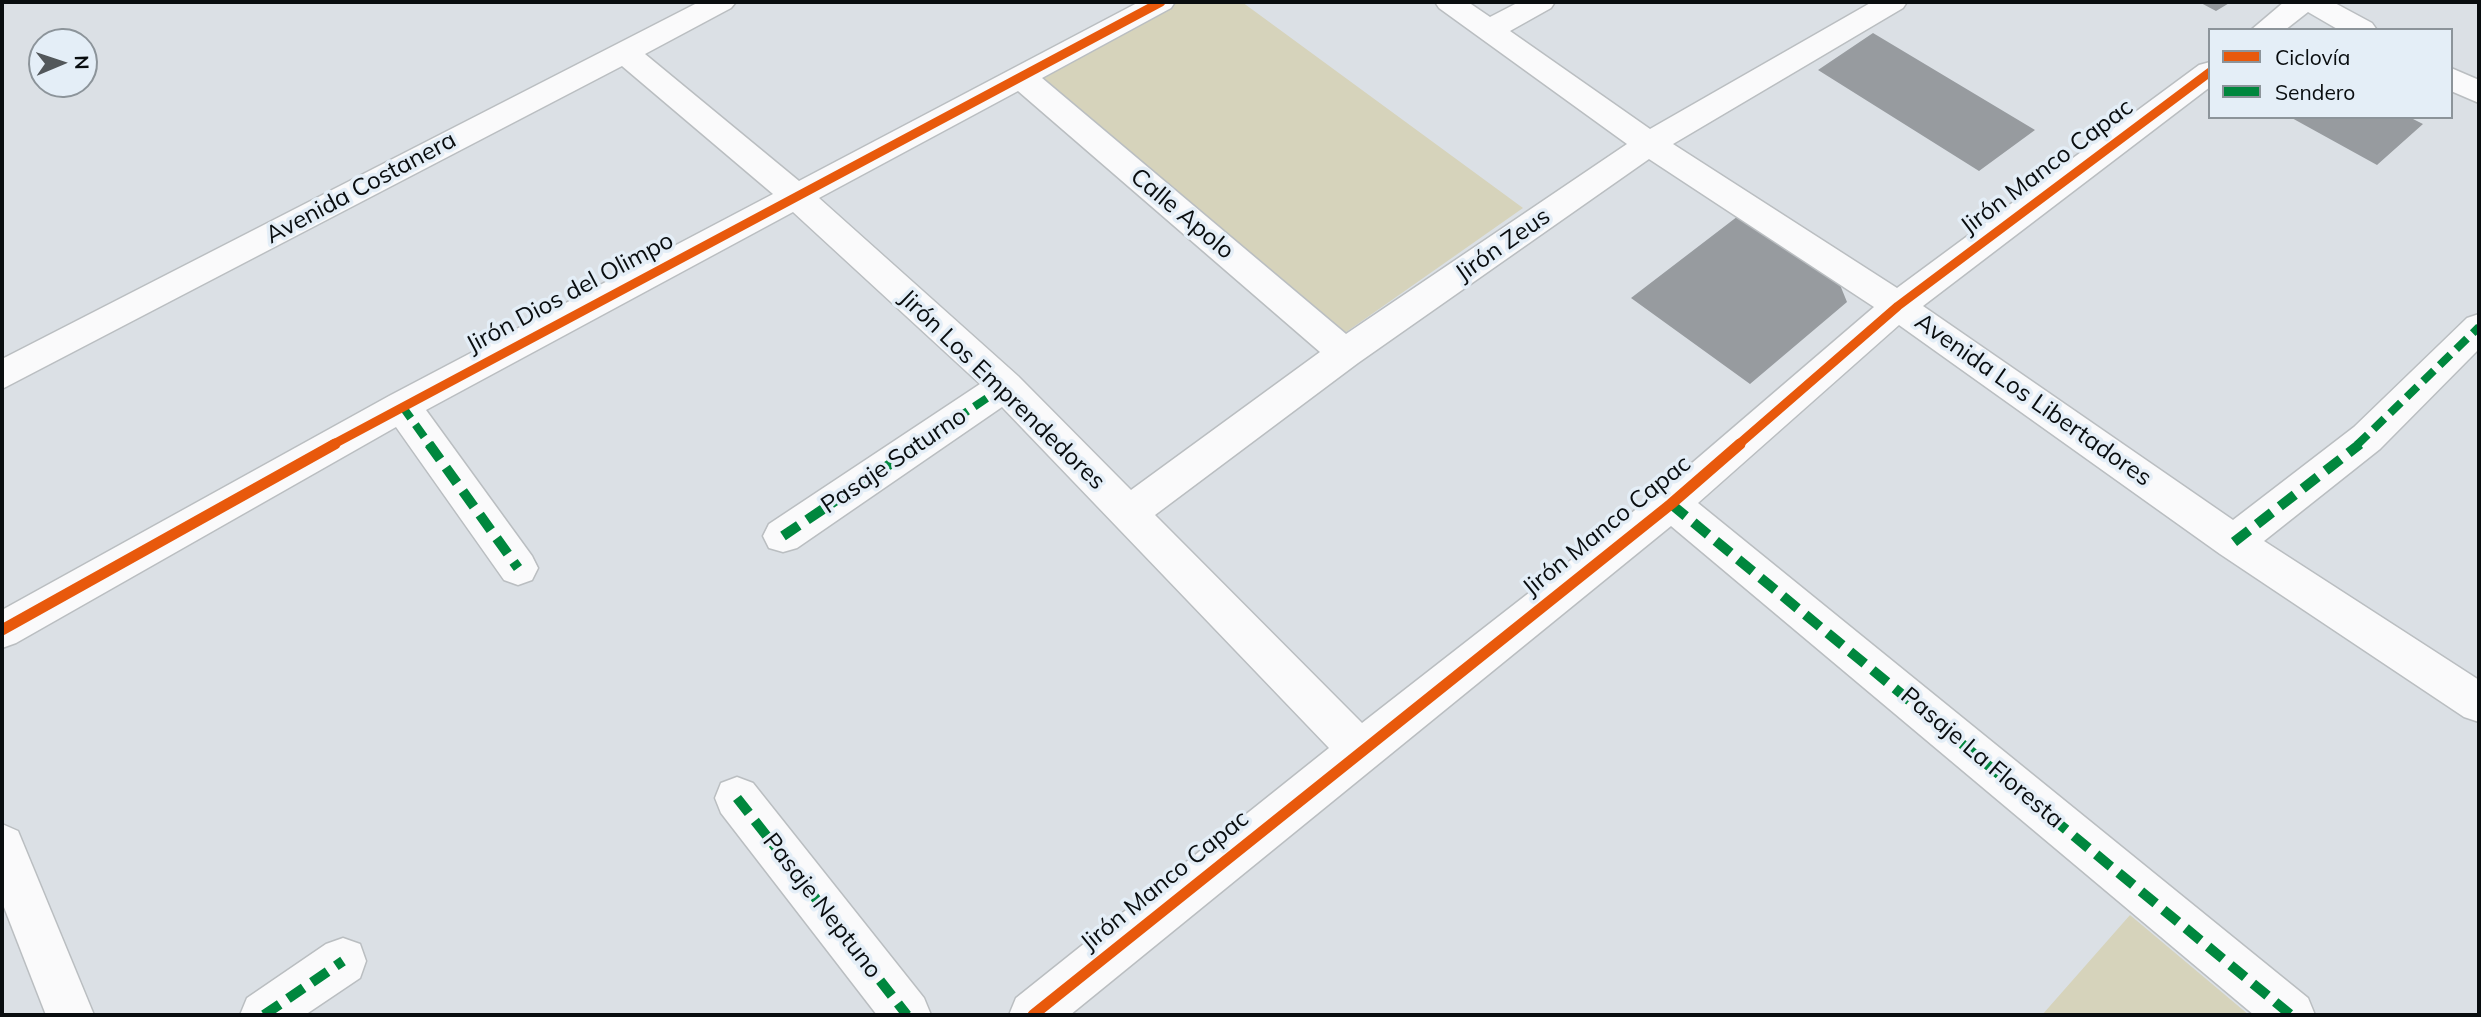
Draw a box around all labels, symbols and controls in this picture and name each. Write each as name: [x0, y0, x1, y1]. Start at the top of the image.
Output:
north arrow: [28, 28, 98, 98]
legend: [2208, 28, 2453, 119]
text: Ciclovía: [2275, 44, 2350, 70]
text: N: [70, 55, 94, 70]
text: Sendero: [2275, 79, 2355, 105]
street label: Jirón Manco Capac: [1955, 93, 2139, 241]
street label: Avenida Costanera: [261, 126, 461, 250]
street label: Calle Apolo: [1124, 162, 1240, 266]
street label: Jirón Zeus: [1450, 202, 1556, 288]
street label: Jirón Dios del Olimpo: [462, 226, 678, 360]
street label: Jirón Los Emprendedores: [893, 284, 1111, 496]
street label: Avenida Los Libertadores: [1909, 307, 2157, 493]
street label: Pasaje Saturno: [816, 402, 972, 520]
street label: Jirón Manco Capac: [1517, 449, 1697, 603]
street label: Pasaje La Floresta: [1895, 682, 2069, 834]
street label: Jirón Manco Capac: [1075, 804, 1255, 958]
street label: Pasaje Neptuno: [756, 828, 888, 984]

